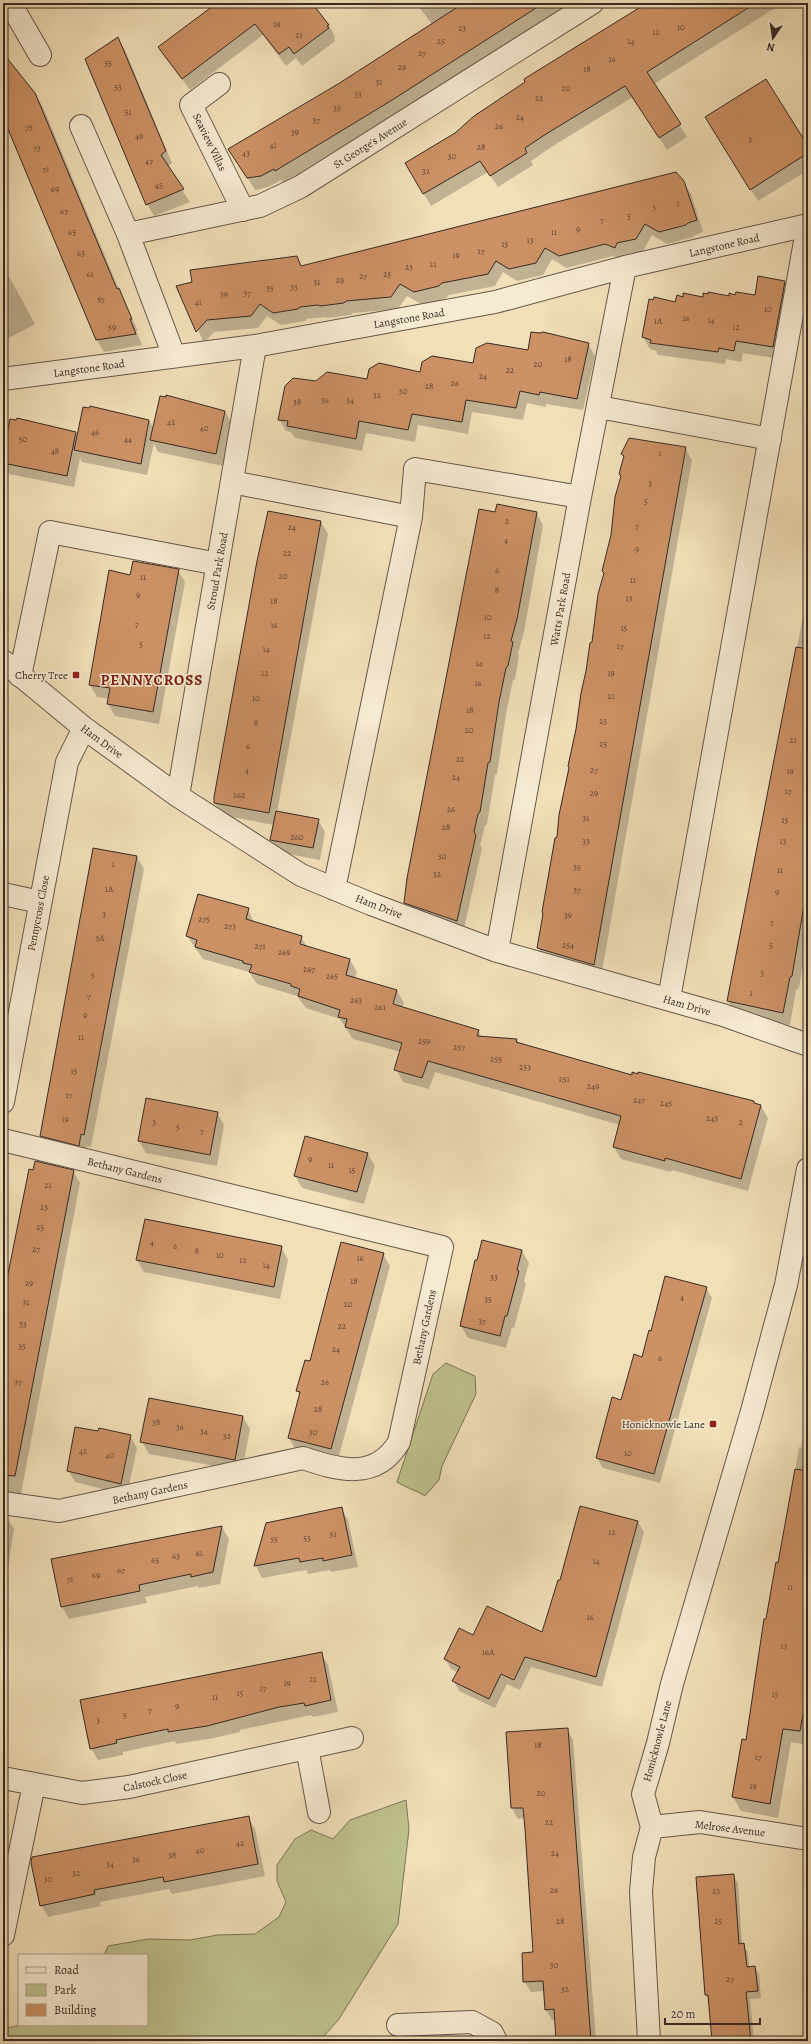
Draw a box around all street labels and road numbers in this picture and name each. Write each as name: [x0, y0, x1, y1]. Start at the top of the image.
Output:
street label: Seaview Villas: [189, 111, 230, 174]
street label: St George's Avenue: [330, 115, 410, 172]
street label: Langstone Road: [687, 230, 761, 261]
street label: Langstone Road: [372, 305, 446, 332]
street label: Langstone Road: [52, 356, 126, 381]
street label: Stroud Park Road: [203, 531, 232, 611]
street label: Watts Park Road: [546, 571, 574, 648]
street label: Ham Drive: [77, 721, 126, 762]
street label: Pennycross Close: [24, 874, 53, 952]
street label: Ham Drive: [353, 891, 405, 922]
street label: Ham Drive: [661, 991, 713, 1019]
street label: Bethany Gardens: [86, 1154, 164, 1187]
street label: Bethany Gardens: [409, 1288, 440, 1366]
street label: Bethany Gardens: [111, 1477, 189, 1508]
street label: Honicknowle Lane: [639, 1699, 676, 1783]
street label: Calstock Close: [122, 1767, 188, 1796]
street label: Melrose Avenue: [694, 1817, 766, 1840]

